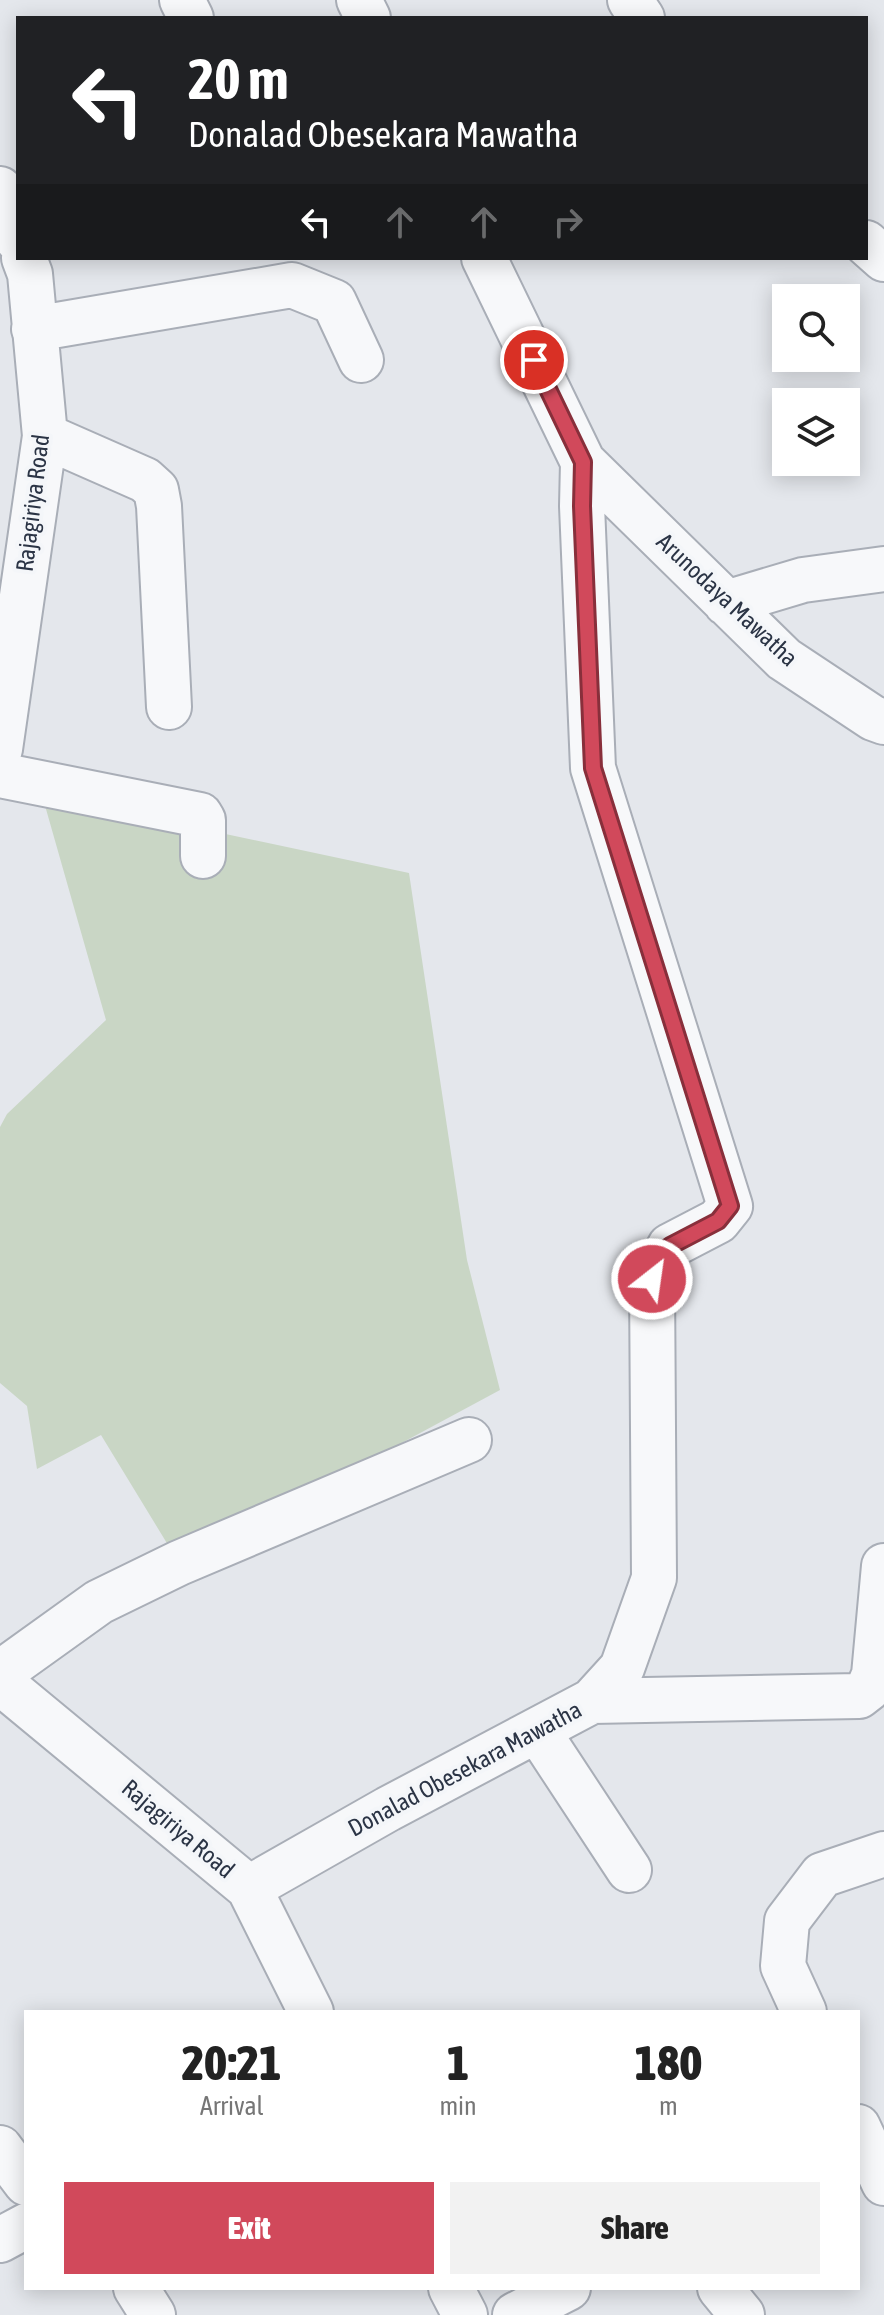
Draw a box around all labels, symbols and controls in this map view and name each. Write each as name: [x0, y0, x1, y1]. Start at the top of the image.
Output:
text: 20 m: [188, 47, 289, 111]
icon: left: [56, 48, 160, 152]
text: Donalad Obesekara Mawatha: [188, 113, 579, 155]
icon: left: [294, 200, 338, 244]
icon: ahead: [378, 200, 422, 244]
icon: ahead: [462, 200, 506, 244]
icon: right: [546, 200, 590, 244]
map controls: [772, 284, 860, 476]
button: search: [772, 284, 860, 372]
pin: [500, 326, 568, 394]
icon: arrive: [512, 338, 556, 382]
button: layers: [772, 388, 860, 476]
street label: Rajagiriya Road: [11, 433, 54, 573]
street label: Arunodaya Mawatha: [652, 528, 803, 672]
position arrow: [610, 1237, 694, 1321]
street label: Donalad Obesekara Mawatha: [343, 1696, 586, 1842]
street label: Rajagiriya Road: [117, 1774, 240, 1883]
text: 20:21: [182, 2035, 282, 2090]
text: 1: [447, 2035, 469, 2090]
text: 180: [635, 2035, 702, 2090]
text: Arrival: [200, 2091, 263, 2121]
text: min: [439, 2091, 477, 2121]
text: m: [659, 2091, 678, 2121]
button: Exit: [64, 2182, 434, 2274]
button: Share: [450, 2182, 820, 2274]

